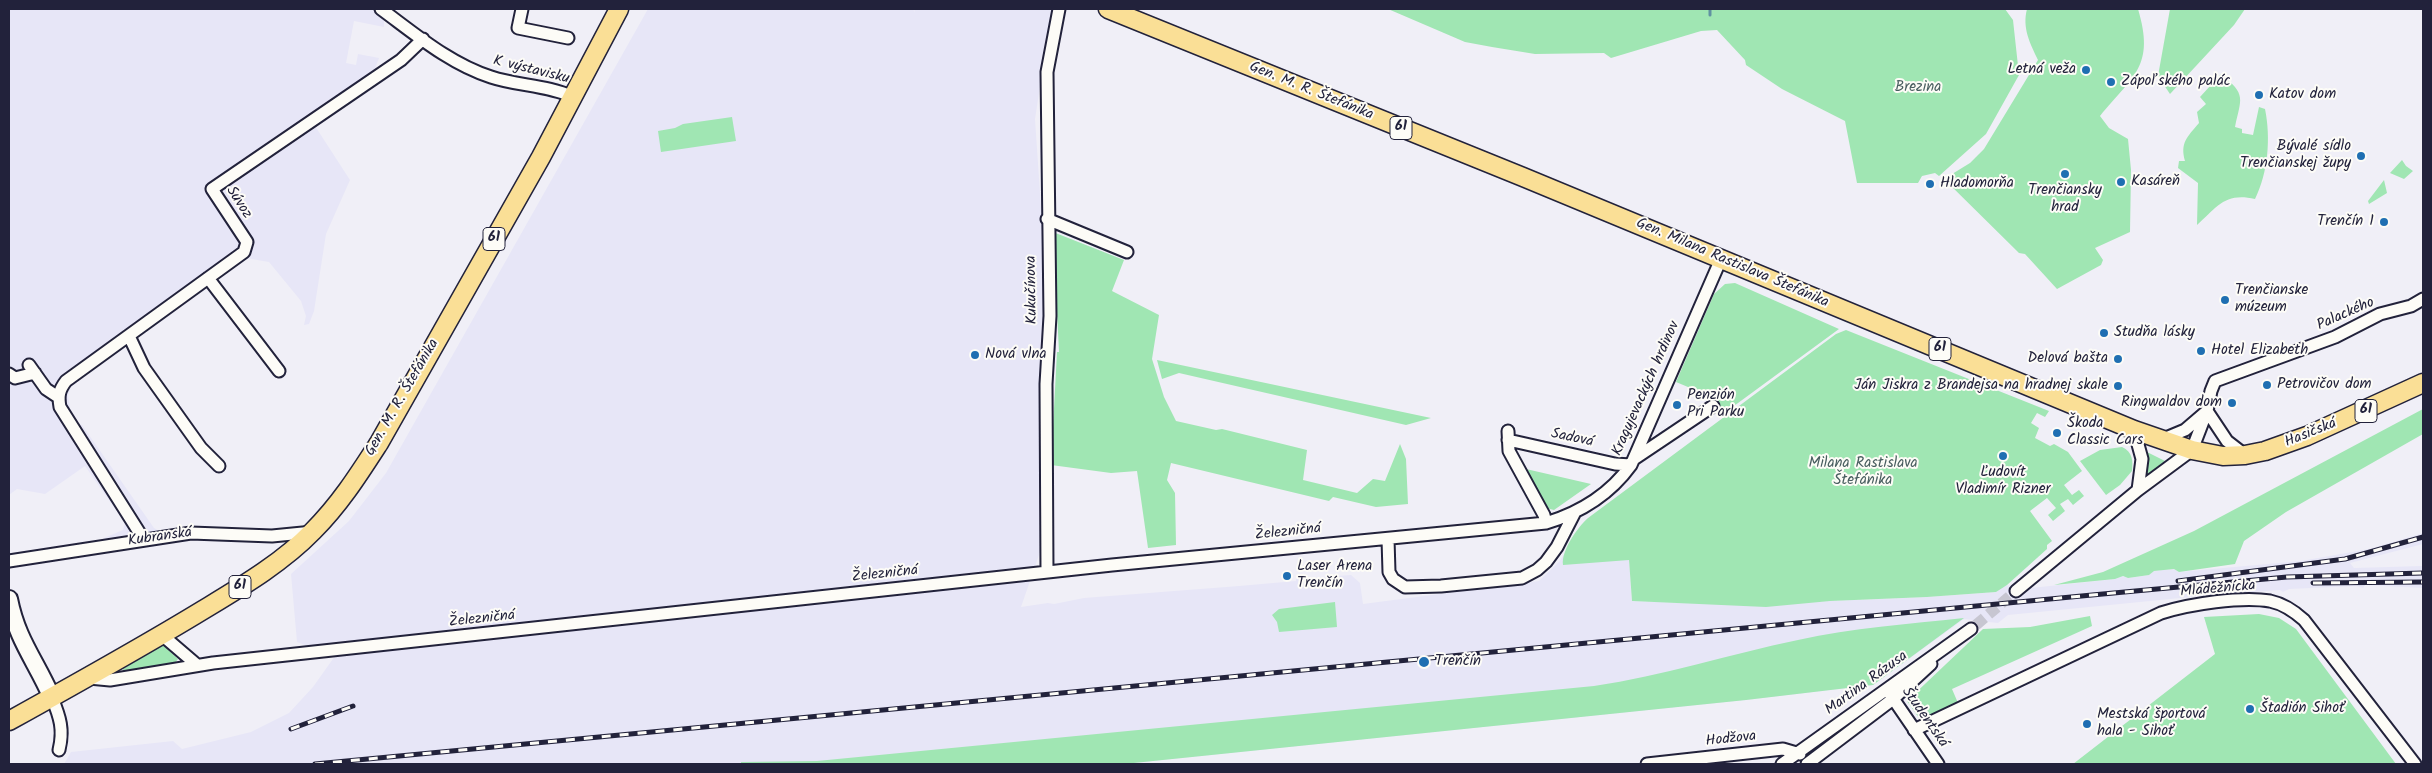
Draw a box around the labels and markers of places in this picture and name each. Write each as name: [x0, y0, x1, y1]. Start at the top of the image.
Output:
place label: Letná veža: [2008, 61, 2076, 79]
marker: Letná veža: [2080, 64, 2092, 76]
place label: Zápoľského palác: [2121, 73, 2231, 91]
marker: Zápoľského palác: [2105, 76, 2117, 88]
place label: Katov dom: [2269, 86, 2336, 104]
marker: Katov dom: [2253, 89, 2265, 101]
place label: Bývalé sídlo Trenčianskej župy: [2240, 138, 2351, 173]
marker: Bývalé sídlo Trenčianskej župy: [2355, 150, 2367, 162]
marker: Trenčiansky hrad: [2059, 168, 2071, 180]
place label: Kasáreň: [2131, 173, 2180, 191]
place label: Hladomorňa: [1940, 175, 2014, 193]
marker: Kasáreň: [2115, 176, 2127, 188]
marker: Hladomorňa: [1924, 178, 1936, 190]
place label: Trenčiansky hrad: [2028, 182, 2102, 217]
place label: Trenčín 1: [2317, 213, 2374, 231]
marker: Trenčín 1: [2378, 216, 2390, 228]
place label: Trenčianske múzeum: [2235, 282, 2308, 317]
marker: Trenčianske múzeum: [2219, 294, 2231, 306]
place label: Studňa lásky: [2114, 324, 2195, 342]
marker: Studňa lásky: [2098, 327, 2110, 339]
place label: Hotel Elizabeth: [2211, 342, 2308, 360]
marker: Hotel Elizabeth: [2195, 345, 2207, 357]
place label: Nová vlna: [985, 346, 1046, 364]
marker: Nová vlna: [969, 349, 981, 361]
place label: Delová bašta: [2028, 350, 2108, 368]
marker: Delová bašta: [2112, 353, 2124, 365]
place label: Petrovičov dom: [2277, 376, 2371, 394]
place label: Ján Jiskra z Brandejsa na hradnej skale: [1854, 377, 2108, 395]
marker: Petrovičov dom: [2261, 379, 2273, 391]
marker: Ján Jiskra z Brandejsa na hradnej skale: [2112, 380, 2124, 392]
place label: Penzión Pri Parku: [1687, 387, 1744, 422]
place label: Ringwaldov dom: [2121, 394, 2222, 412]
marker: Ringwaldov dom: [2226, 397, 2238, 409]
marker: Penzión Pri Parku: [1671, 399, 1683, 411]
place label: Škoda Classic Cars: [2067, 415, 2143, 450]
marker: Škoda Classic Cars: [2051, 427, 2063, 439]
marker: Ľudovít Vladimír Rizner: [1997, 450, 2009, 462]
place label: Ľudovít Vladimír Rizner: [1956, 464, 2050, 499]
place label: Laser Arena Trenčín: [1297, 558, 1372, 593]
marker: Laser Arena Trenčín: [1281, 570, 1293, 582]
place label: Trenčín: [1435, 653, 1481, 671]
marker: Trenčín: [1417, 655, 1431, 669]
place label: Štadión Sihoť: [2260, 700, 2345, 718]
marker: Štadión Sihoť: [2244, 703, 2256, 715]
place label: Mestská športová hala - Sihoť: [2097, 706, 2206, 741]
marker: Mestská športová hala - Sihoť: [2081, 718, 2093, 730]

